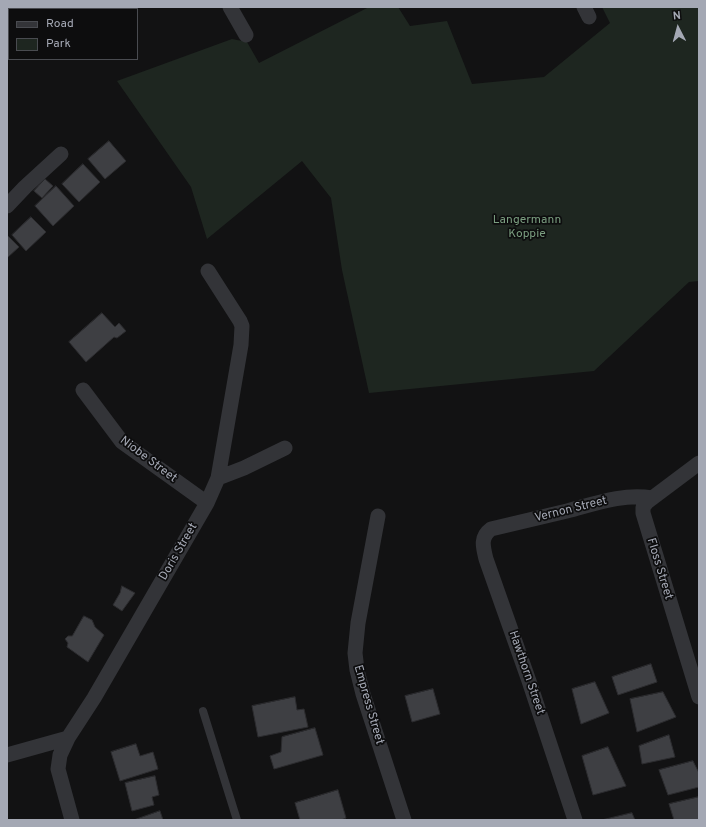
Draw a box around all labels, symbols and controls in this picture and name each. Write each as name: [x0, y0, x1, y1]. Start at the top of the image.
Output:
legend: [8, 8, 138, 60]
north arrow: [658, 8, 698, 48]
text: N: [672, 9, 681, 23]
text: Road: [46, 16, 74, 32]
text: Park: [46, 36, 71, 52]
park label: Langermann Koppie: [493, 214, 561, 242]
street label: Niobe Street: [117, 434, 179, 486]
street label: Vernon Street: [533, 494, 609, 526]
street label: Doris Street: [157, 521, 201, 583]
street label: Floss Street: [643, 536, 675, 602]
street label: Hawthorn Street: [505, 629, 547, 717]
street label: Empress Street: [350, 664, 386, 746]

